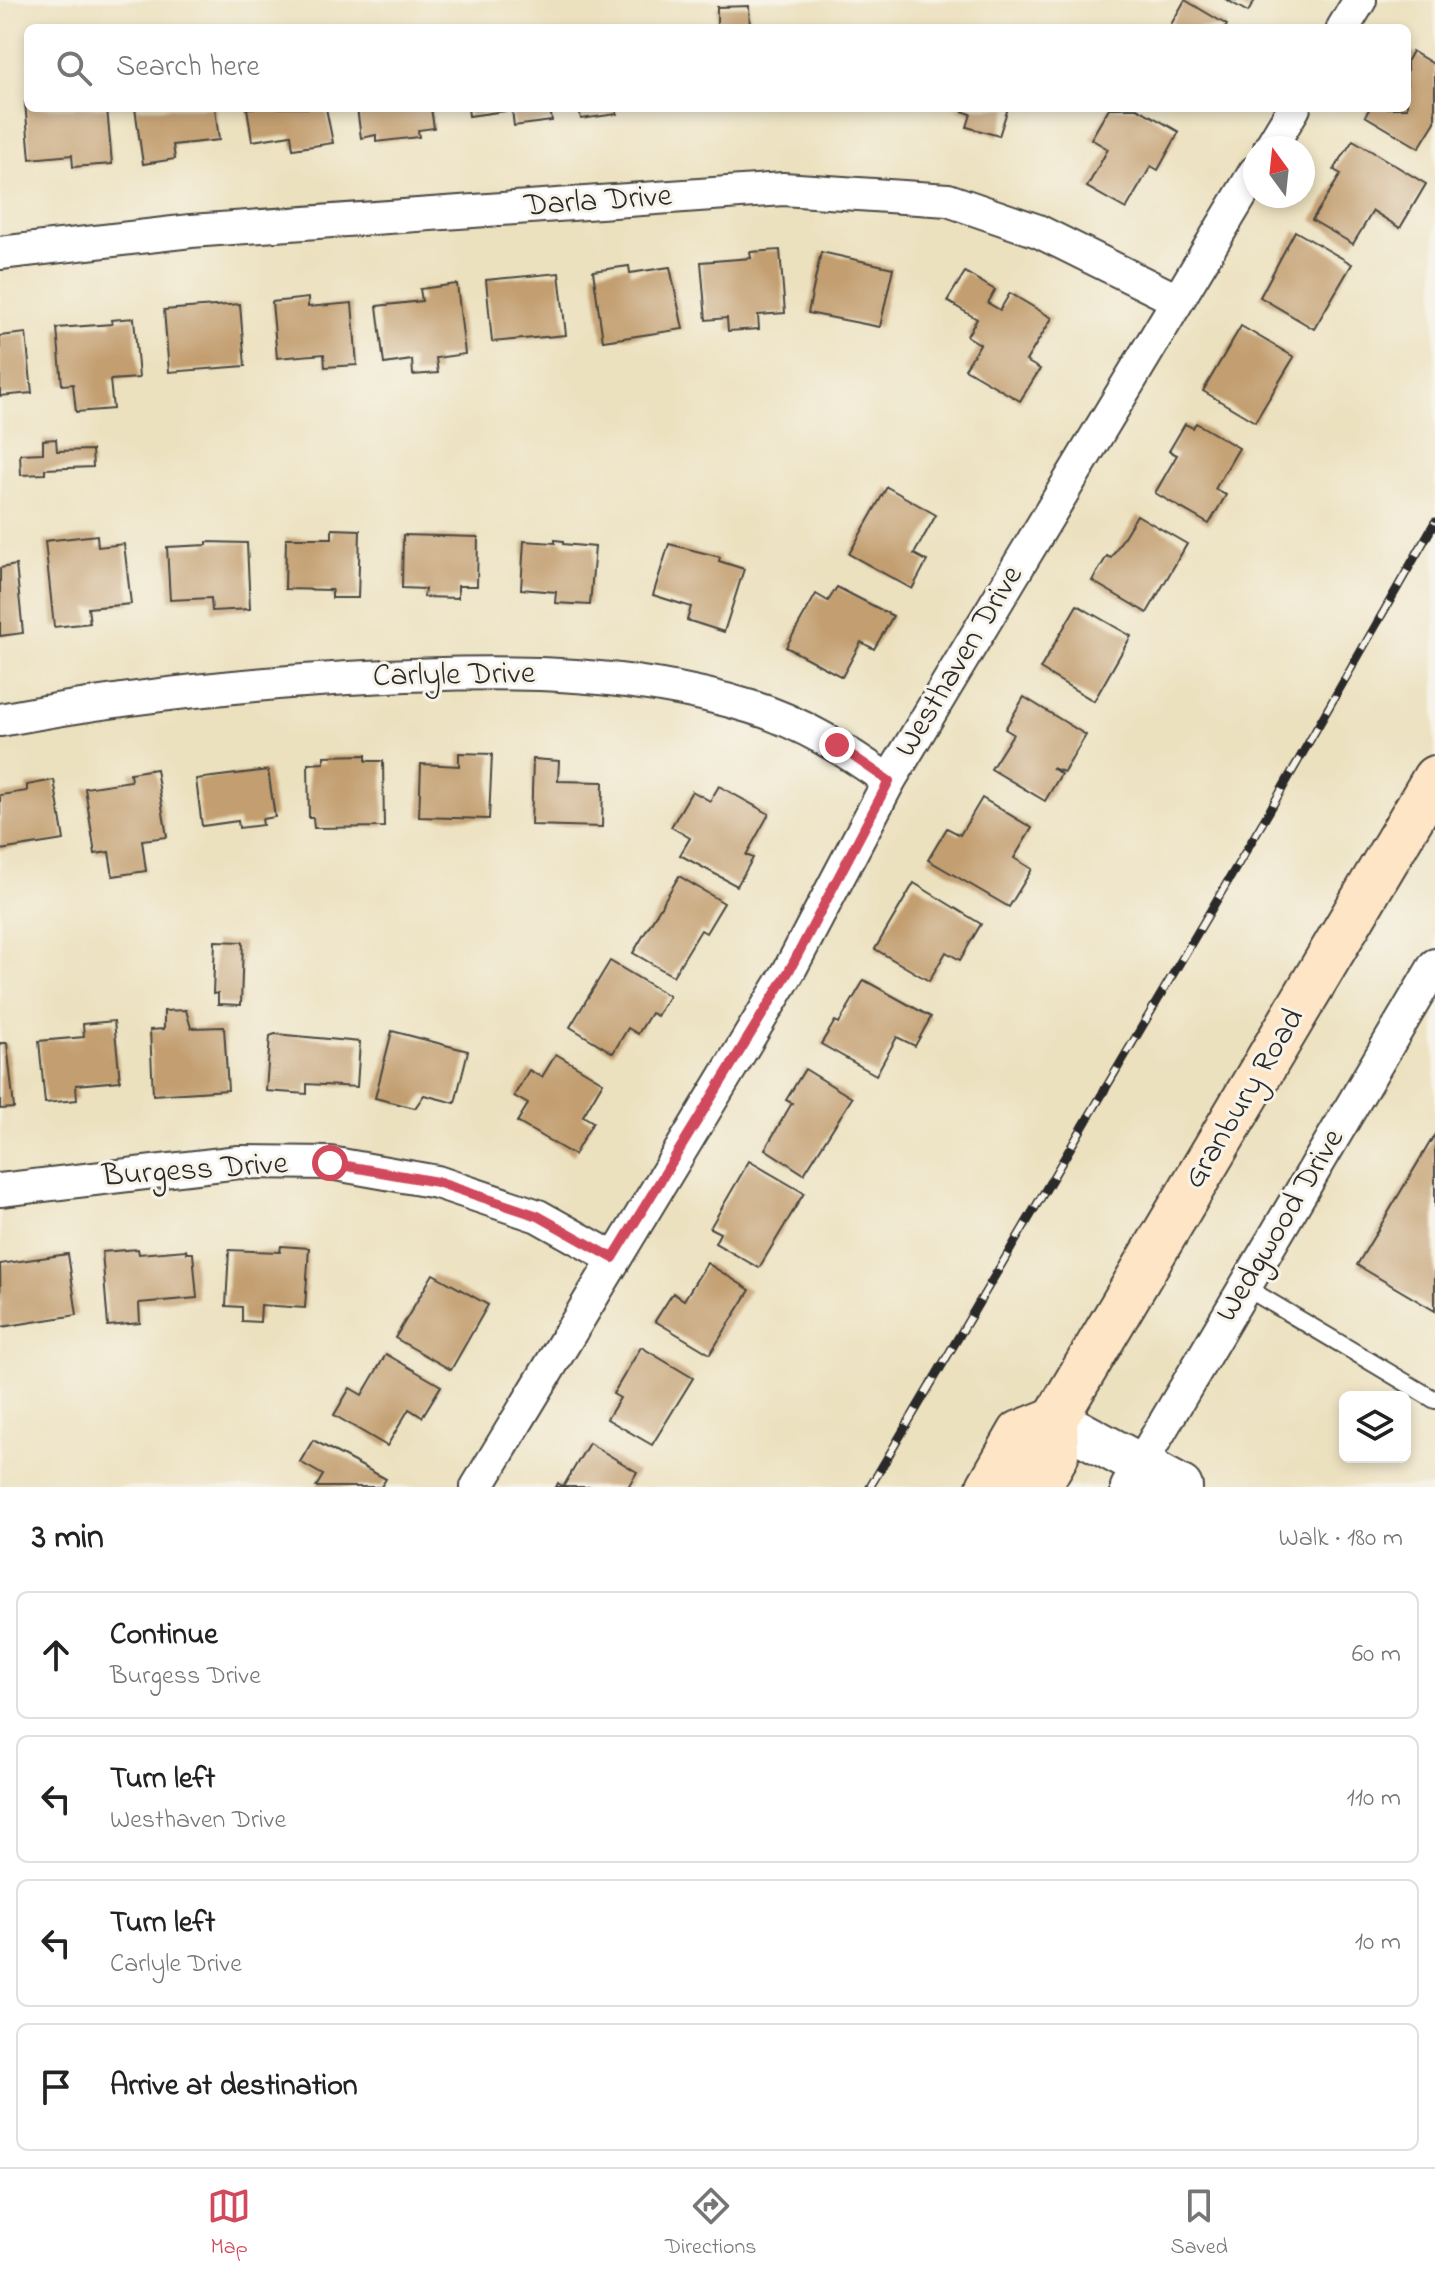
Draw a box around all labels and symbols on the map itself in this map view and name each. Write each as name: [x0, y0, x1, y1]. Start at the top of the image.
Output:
north arrow: [1243, 136, 1315, 208]
street label: Darla Drive: [521, 173, 674, 231]
street label: Westhaven Drive: [884, 556, 1036, 767]
street label: Carlyle Drive: [372, 651, 536, 701]
route end: [819, 727, 855, 763]
street label: Granbury Road: [1172, 1000, 1318, 1198]
street label: Wedgwood Drive: [1205, 1120, 1358, 1332]
street label: Burgess Drive: [100, 1141, 290, 1201]
route start: [312, 1145, 348, 1181]

